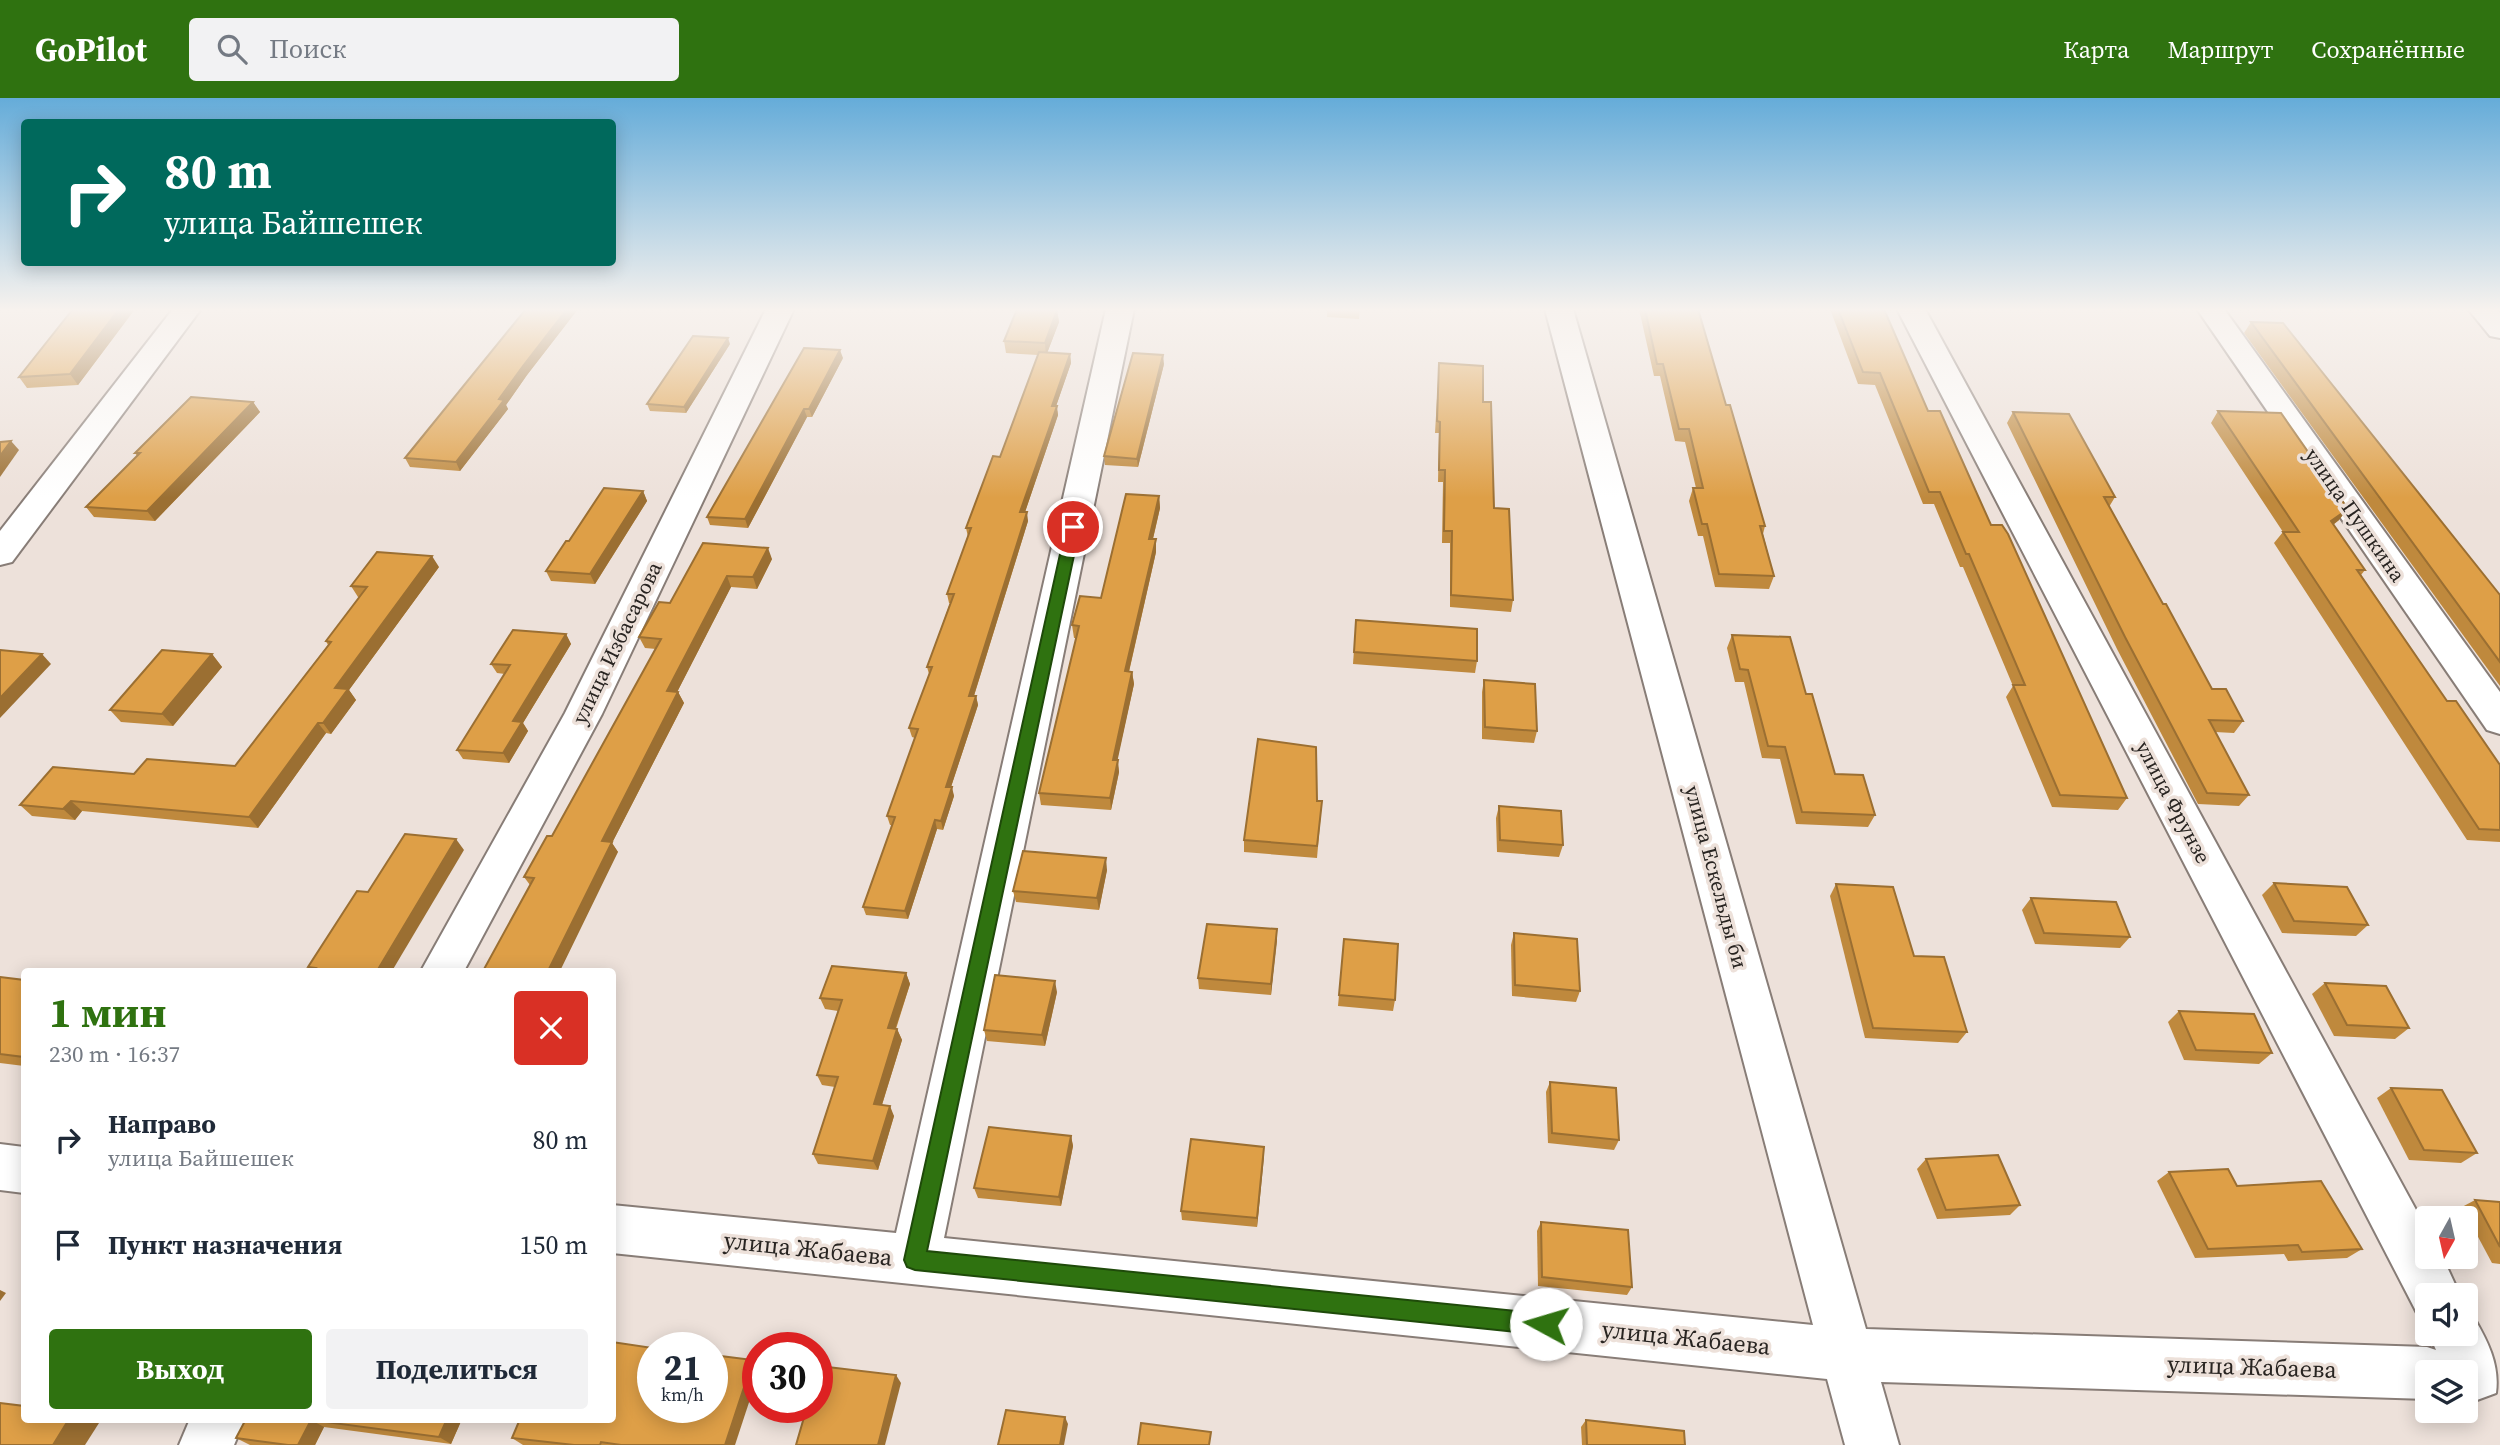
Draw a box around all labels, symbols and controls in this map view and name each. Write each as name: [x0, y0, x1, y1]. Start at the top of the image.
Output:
search box: [189, 18, 679, 81]
text: GoPilot: [35, 27, 147, 72]
icon: search: [213, 30, 251, 68]
text: Поиск: [269, 31, 347, 67]
text: Карта: [2063, 33, 2129, 66]
text: Маршрут: [2167, 33, 2273, 66]
text: Сохранённые: [2311, 33, 2465, 66]
text: 80 m: [164, 137, 272, 204]
icon: right: [49, 147, 140, 238]
text: улица Байшешек: [164, 201, 423, 245]
street label: улица Пушкина: [2298, 442, 2413, 588]
pin: [1043, 497, 1103, 557]
icon: arrive: [1054, 508, 1092, 546]
street label: улица Избасарова: [565, 556, 669, 729]
street label: улица Фрунзе: [2129, 735, 2218, 868]
street label: улица Ескельды би: [1678, 782, 1755, 972]
text: 1 мин: [49, 983, 166, 1041]
button: close: [514, 991, 588, 1065]
text: 230 m · 16:37: [49, 1038, 180, 1070]
text: Направо: [108, 1106, 216, 1142]
icon: right: [49, 1121, 87, 1159]
text: 80 m: [533, 1122, 588, 1158]
text: улица Байшешек: [108, 1142, 294, 1174]
north arrow: [2415, 1206, 2478, 1269]
map controls: [2415, 1206, 2478, 1423]
street label: улица Жабаева: [722, 1223, 895, 1274]
icon: arrive: [49, 1226, 87, 1264]
text: Пункт назначения: [108, 1227, 342, 1263]
text: 150 m: [520, 1227, 588, 1263]
button: sound: [2415, 1283, 2478, 1346]
position arrow: [1509, 1287, 1583, 1361]
street label: улица Жабаева: [1600, 1312, 1773, 1363]
button: Выход: [49, 1329, 312, 1409]
button: Поделиться: [326, 1329, 588, 1409]
speed limit sign: 30: [742, 1332, 833, 1423]
text: 21: [664, 1344, 701, 1392]
street label: улица Жабаева: [2167, 1347, 2338, 1386]
button: layers: [2415, 1360, 2478, 1423]
text: km/h: [661, 1382, 704, 1407]

